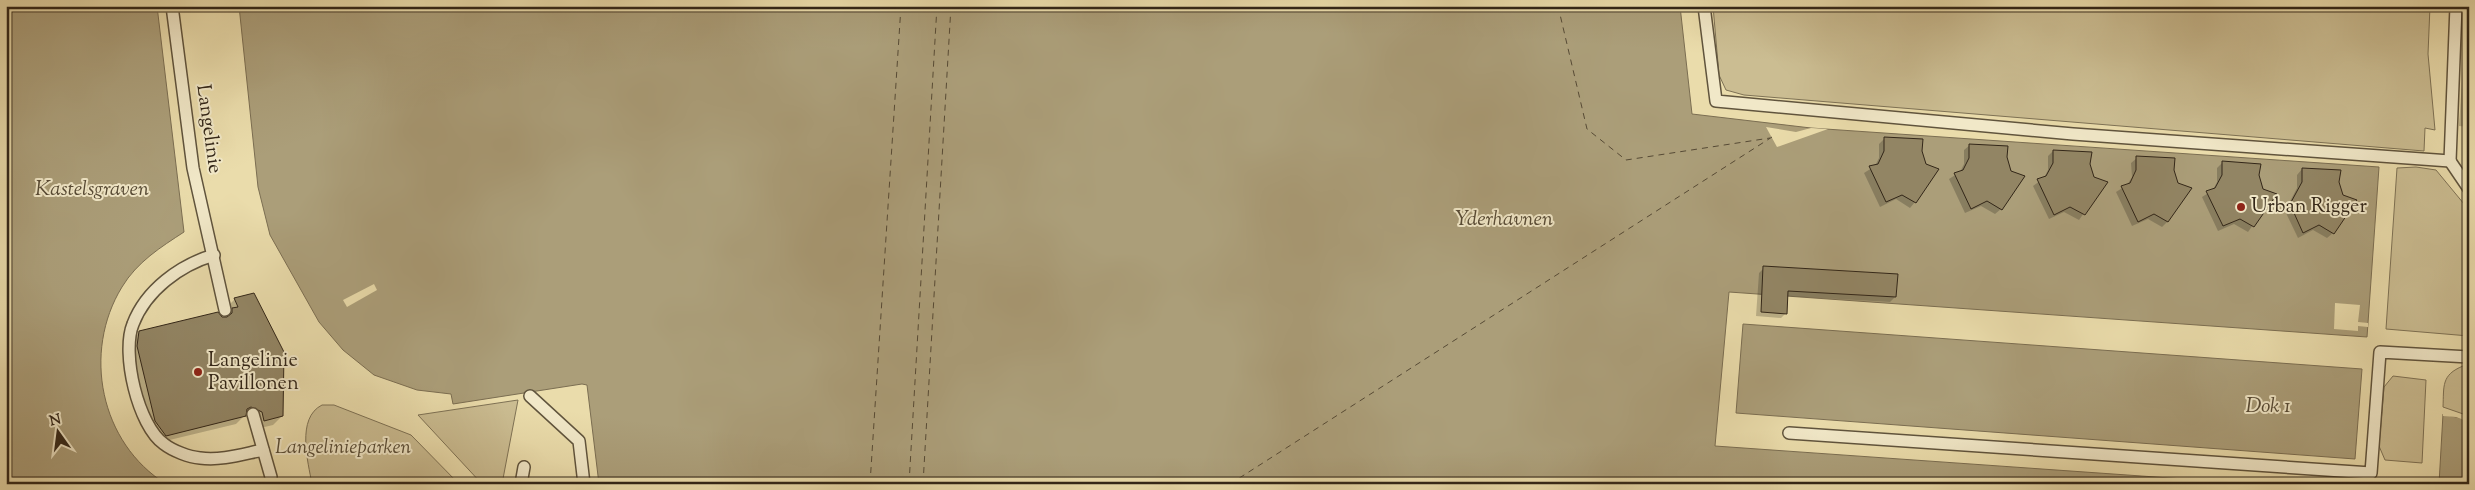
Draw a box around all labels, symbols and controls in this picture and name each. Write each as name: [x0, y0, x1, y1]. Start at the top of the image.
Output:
street label: Langelinie: [187, 83, 229, 175]
water label: Kastelsgraven: [35, 175, 149, 205]
place label: Urban Rigger: [2251, 193, 2367, 222]
marker: Urban Rigger: [2235, 201, 2247, 213]
water label: Yderhavnen: [1455, 205, 1553, 235]
place label: Langelinie Pavillonen: [208, 347, 299, 399]
marker: Langelinie Pavillonen: [192, 366, 204, 378]
water label: Dok 1: [2246, 392, 2291, 422]
north arrow: [32, 408, 82, 458]
text: N: [47, 410, 63, 432]
park label: Langelinieparken: [275, 434, 411, 463]

